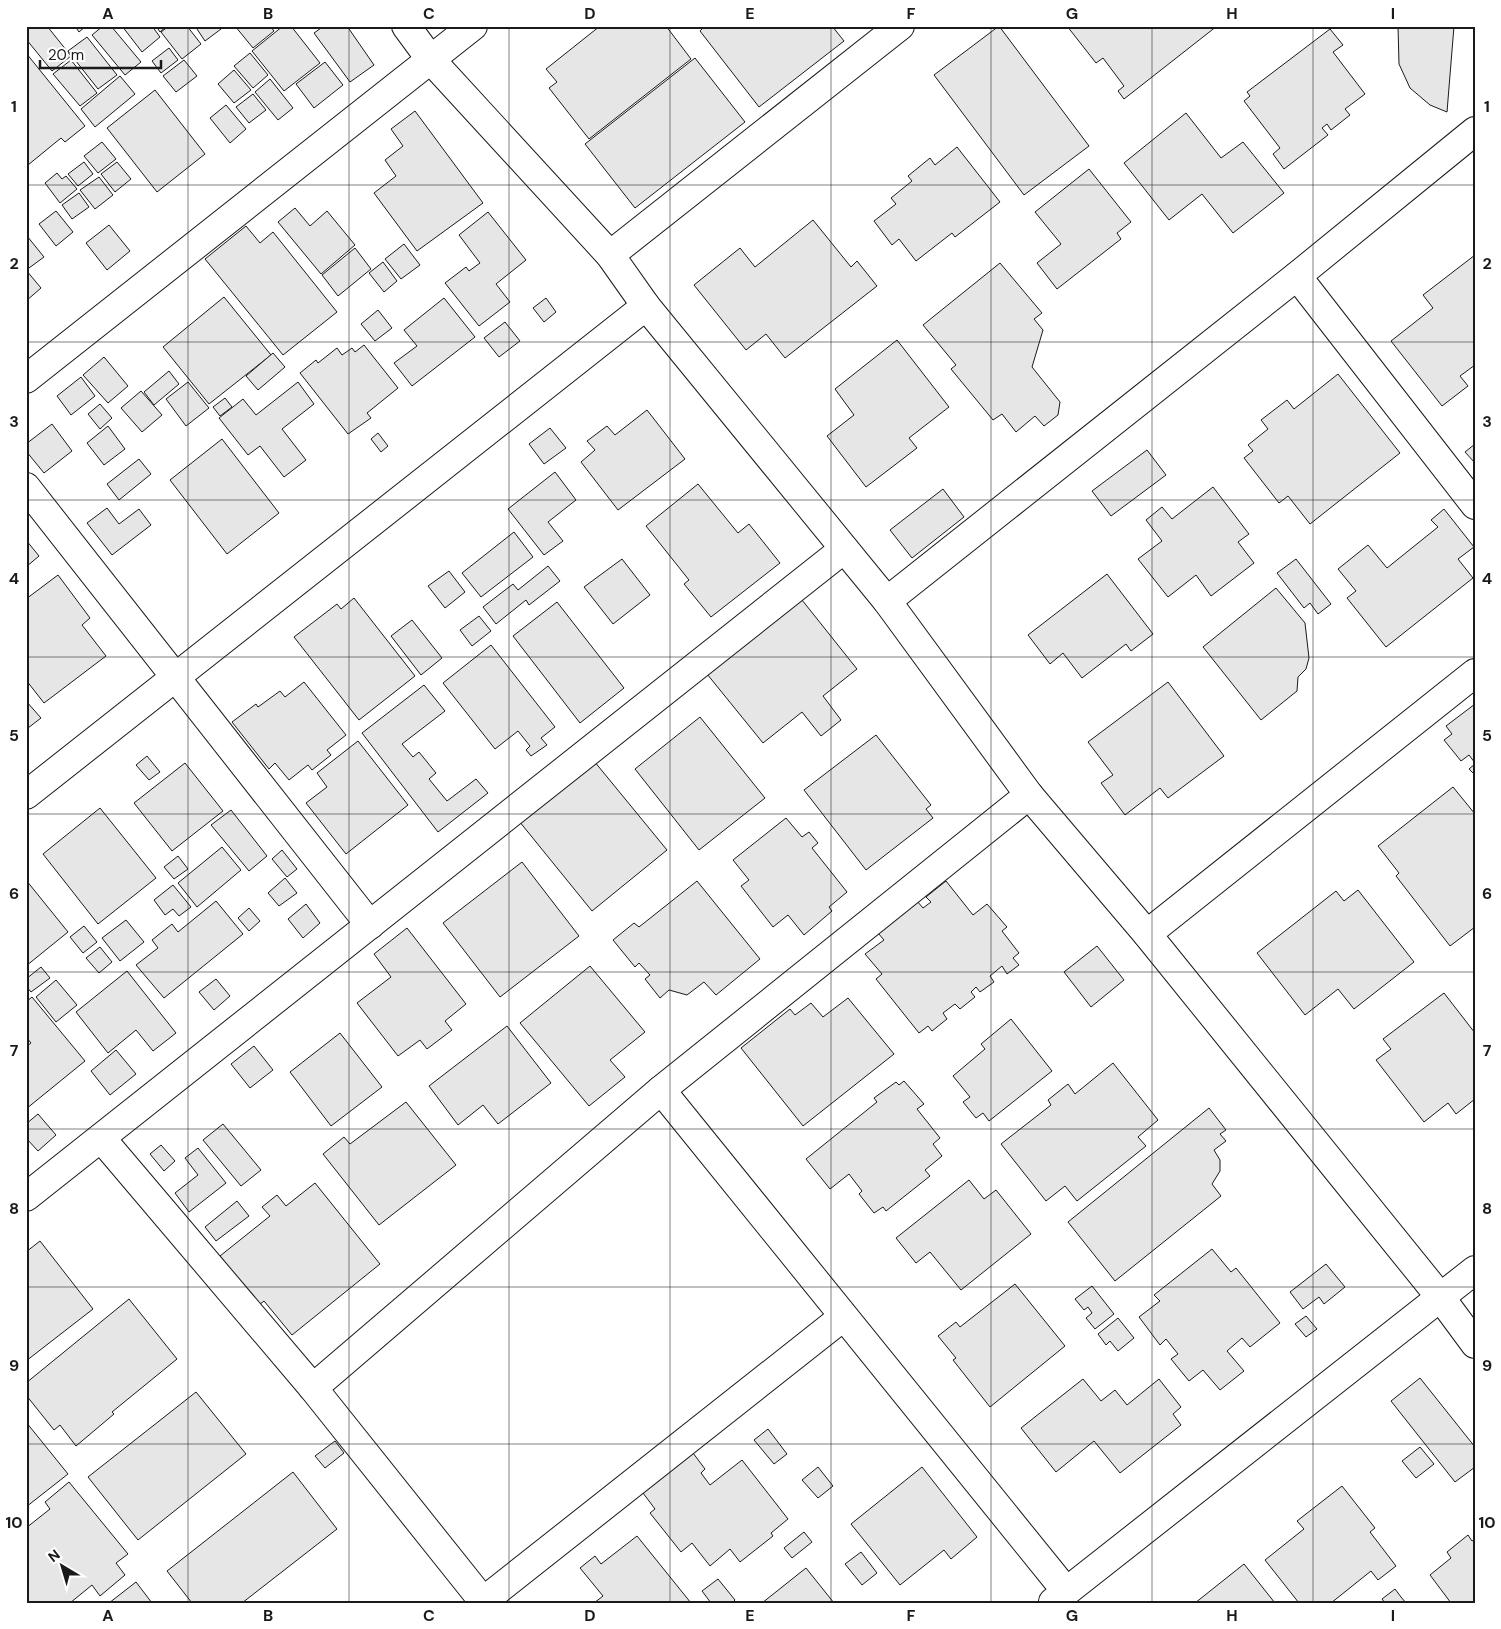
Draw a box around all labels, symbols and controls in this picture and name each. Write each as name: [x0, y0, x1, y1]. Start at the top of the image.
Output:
text: A: [102, 3, 114, 24]
text: B: [263, 3, 273, 24]
text: C: [423, 3, 435, 24]
text: D: [584, 3, 596, 24]
text: E: [745, 3, 755, 24]
text: F: [907, 3, 916, 24]
text: G: [1066, 3, 1078, 24]
text: H: [1226, 3, 1238, 24]
text: I: [1391, 3, 1395, 24]
scale bar: [40, 38, 161, 70]
text: 20 m: [48, 45, 84, 65]
text: 1: [11, 96, 17, 117]
text: 1: [1484, 96, 1490, 117]
text: 2: [9, 253, 19, 274]
text: 2: [1482, 253, 1492, 274]
text: 3: [9, 411, 19, 432]
text: 3: [1482, 411, 1492, 432]
text: 4: [9, 568, 19, 589]
text: 4: [1482, 568, 1492, 589]
text: 5: [9, 725, 19, 746]
text: 5: [1482, 725, 1492, 746]
text: 6: [9, 883, 19, 904]
text: 6: [1482, 883, 1492, 904]
text: 7: [10, 1040, 19, 1061]
text: 7: [1483, 1040, 1492, 1061]
text: 8: [9, 1198, 19, 1219]
text: 8: [1482, 1198, 1492, 1219]
text: 9: [9, 1355, 19, 1376]
text: 9: [1482, 1355, 1492, 1376]
text: 10: [5, 1512, 23, 1533]
text: 10: [1478, 1512, 1496, 1533]
north arrow: [38, 1542, 88, 1592]
text: N: [44, 1546, 64, 1566]
text: A: [102, 1605, 114, 1626]
text: B: [263, 1605, 273, 1626]
text: C: [423, 1605, 435, 1626]
text: D: [584, 1605, 596, 1626]
text: E: [745, 1605, 755, 1626]
text: F: [907, 1605, 916, 1626]
text: G: [1066, 1605, 1078, 1626]
text: H: [1226, 1605, 1238, 1626]
text: I: [1391, 1605, 1395, 1626]

